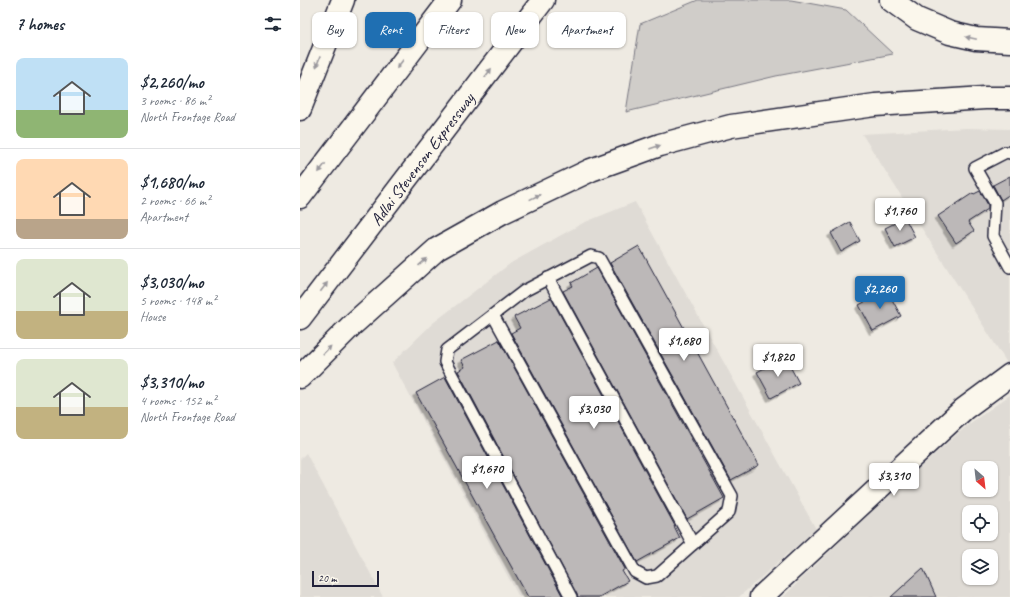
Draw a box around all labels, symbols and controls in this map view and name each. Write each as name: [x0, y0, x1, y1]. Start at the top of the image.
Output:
chip: Buy: [312, 12, 357, 48]
chip: Rent: [365, 12, 416, 48]
chip: Filters: [424, 12, 483, 48]
chip: New: [491, 12, 539, 48]
chip: Apartment: [547, 12, 626, 48]
icon: filters: [262, 13, 284, 35]
text: 7 homes: [16, 14, 64, 35]
one-way arrow: [965, 34, 977, 40]
one-way arrow: [314, 57, 320, 69]
one-way arrow: [396, 59, 405, 70]
one-way arrow: [483, 67, 492, 78]
text: $2,260/mo: [140, 72, 204, 93]
icon: home: [48, 74, 96, 122]
street label: Adlai Stevenson Expressway: [366, 88, 480, 230]
text: 3 rooms · 86 m²: [140, 93, 210, 109]
text: North Frontage Road: [140, 109, 235, 125]
one-way arrow: [649, 143, 661, 149]
one-way arrow: [318, 163, 326, 173]
text: $1,680/mo: [140, 172, 204, 193]
icon: home: [48, 175, 96, 223]
text: 2 rooms · 66 m²: [140, 193, 210, 209]
one-way arrow: [529, 193, 541, 200]
pin: $1,760: [867, 198, 933, 232]
text: $1,760: [884, 203, 916, 219]
text: Apartment: [140, 209, 188, 225]
one-way arrow: [418, 257, 428, 266]
text: $3,030/mo: [140, 272, 203, 293]
icon: home: [48, 275, 96, 323]
pin: $2,260: [847, 276, 913, 310]
text: $2,260: [864, 281, 896, 297]
one-way arrow: [319, 282, 328, 293]
text: 5 rooms · 148 m²: [140, 293, 216, 309]
text: House: [140, 309, 165, 325]
pin: $1,680: [651, 328, 717, 362]
text: $1,680: [668, 333, 700, 349]
pin: $1,820: [745, 344, 811, 378]
one-way arrow: [323, 345, 332, 355]
text: $1,820: [762, 349, 794, 365]
text: $3,310/mo: [140, 372, 203, 393]
icon: home: [48, 375, 96, 423]
text: 4 rooms · 152 m²: [140, 393, 216, 409]
pin: $3,030: [561, 396, 627, 430]
text: $3,030: [578, 401, 610, 417]
text: North Frontage Road: [140, 409, 235, 425]
pin: $1,670: [454, 456, 520, 490]
text: $1,670: [471, 461, 503, 477]
north arrow: [962, 461, 998, 497]
map controls: [962, 461, 998, 585]
pin: $3,310: [861, 463, 927, 497]
text: $3,310: [878, 468, 910, 484]
button: locate: [962, 505, 998, 541]
button: layers: [962, 549, 998, 585]
scale bar: [312, 569, 379, 588]
text: 20 m: [318, 571, 337, 585]

